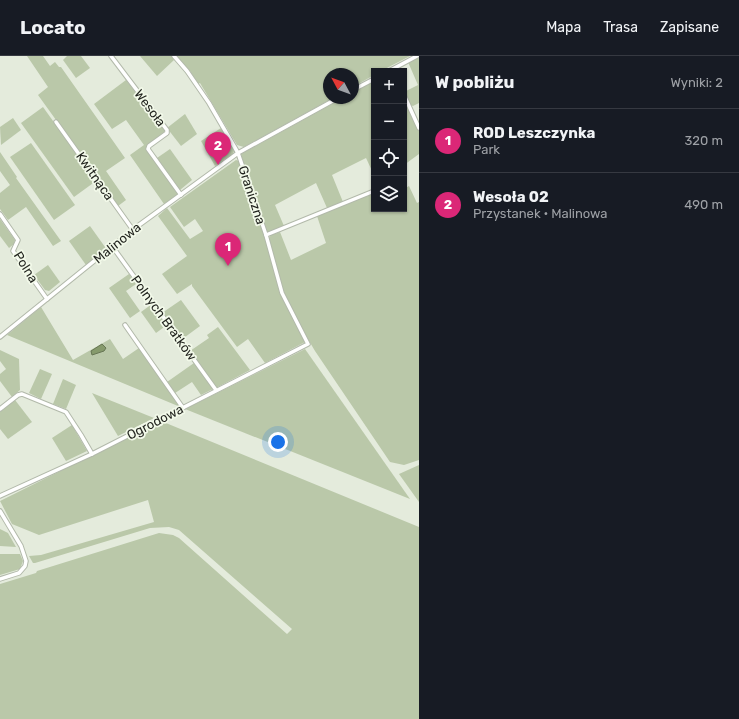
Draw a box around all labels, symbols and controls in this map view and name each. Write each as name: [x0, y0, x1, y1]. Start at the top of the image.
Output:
text: Locato: [20, 16, 86, 39]
text: Mapa: [546, 19, 581, 36]
text: Trasa: [603, 19, 638, 36]
text: Zapisane: [660, 19, 719, 36]
north arrow: [323, 68, 359, 104]
map controls: [371, 68, 407, 212]
button: +: [371, 68, 407, 104]
text: W pobliżu: [435, 72, 514, 92]
text: Wyniki: 2: [670, 75, 723, 90]
street label: Wesoła: [131, 87, 169, 129]
button: −: [371, 104, 407, 140]
text: ROD Leszczynka: [473, 124, 595, 142]
pin: 2: [205, 132, 231, 165]
text: 1: [445, 133, 451, 148]
text: 320 m: [685, 133, 723, 148]
button: locate: [371, 140, 407, 176]
text: Park: [473, 142, 500, 157]
street label: Kwitnąca: [73, 149, 117, 203]
street label: Graniczna: [235, 164, 269, 226]
button: layers: [371, 176, 407, 212]
text: Wesoła 02: [473, 188, 549, 206]
text: 2: [444, 197, 452, 212]
text: 490 m: [684, 197, 723, 212]
text: Przystanek · Malinowa: [473, 206, 608, 221]
street label: Malinowa: [90, 219, 144, 267]
pin: 1: [215, 233, 241, 266]
street label: Polna: [11, 249, 41, 285]
street label: Polnych Bratków: [128, 272, 200, 364]
street label: Ogrodowa: [124, 401, 186, 443]
your location: [268, 432, 288, 452]

